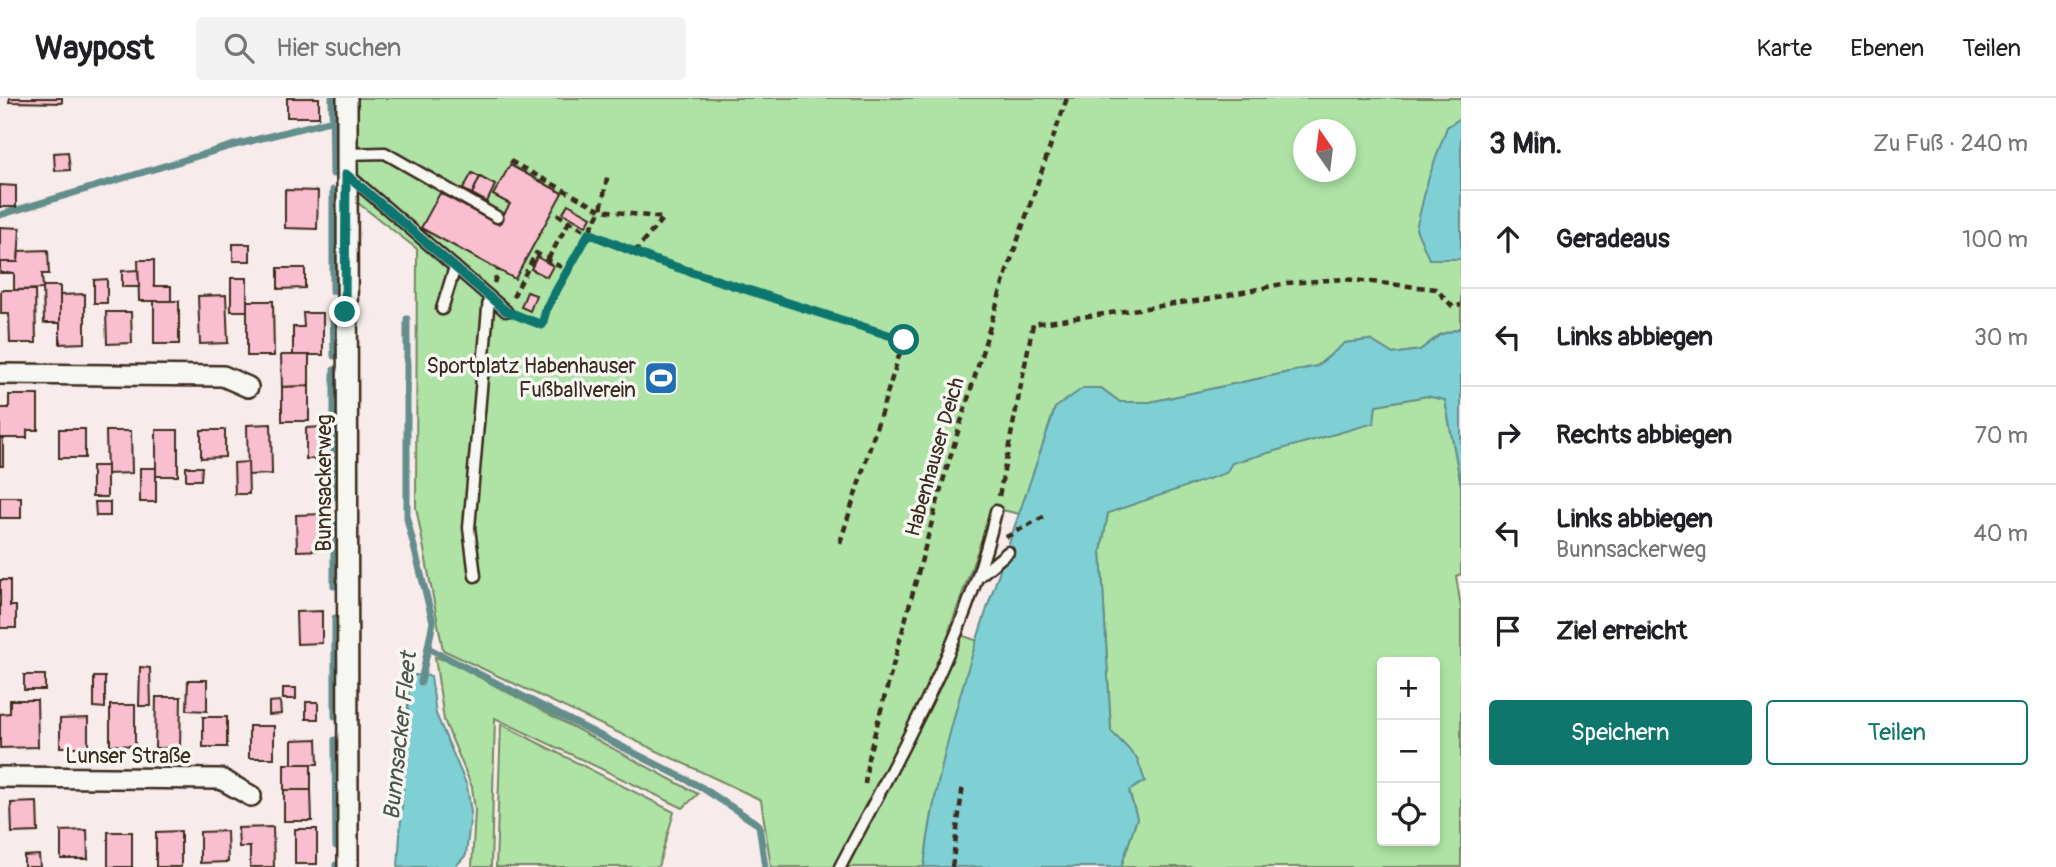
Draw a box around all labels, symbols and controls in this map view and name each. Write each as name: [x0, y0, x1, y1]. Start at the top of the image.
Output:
search box: [196, 17, 686, 80]
text: Waypost: [35, 28, 154, 69]
icon: search: [220, 29, 258, 67]
text: Hier suchen: [276, 32, 401, 64]
text: Karte: [1757, 34, 1812, 63]
text: Ebenen: [1850, 34, 1924, 63]
text: Teilen: [1962, 34, 2021, 63]
north arrow: [1293, 119, 1356, 182]
text: 3 Min.: [1489, 125, 1562, 162]
text: Zu Fuß · 240 m: [1873, 129, 2028, 158]
icon: ahead: [1489, 220, 1527, 258]
text: Geradeaus: [1556, 223, 1670, 255]
text: 100 m: [1962, 225, 2028, 254]
route end: [329, 296, 360, 327]
icon: left: [1489, 318, 1527, 356]
text: Links abbiegen: [1556, 321, 1713, 353]
text: 30 m: [1974, 323, 2028, 352]
route start: [888, 324, 919, 355]
place label: Sportplatz Habenhauser Fußballverein: [426, 353, 636, 404]
sports icon: Sportplatz Habenhauser Fußballverein: [642, 359, 680, 397]
street label: Habenhauser Deich: [899, 374, 971, 540]
street label: Bunnsackerweg: [311, 414, 338, 552]
icon: right: [1489, 416, 1527, 454]
text: Rechts abbiegen: [1556, 419, 1732, 451]
text: 70 m: [1975, 421, 2028, 450]
text: Links abbiegen: [1556, 503, 1713, 535]
icon: left: [1489, 514, 1527, 552]
text: 40 m: [1974, 519, 2028, 548]
text: Bunnsackerweg: [1556, 535, 1706, 564]
icon: arrive: [1489, 612, 1527, 650]
text: Ziel erreicht: [1556, 615, 1687, 647]
water label: Bunnsacker Fleet: [377, 648, 423, 821]
map controls: [1377, 657, 1440, 846]
button: +: [1377, 657, 1440, 720]
button: Speichern: [1489, 700, 1752, 765]
button: Teilen: [1766, 700, 2028, 765]
button: −: [1377, 720, 1440, 783]
street label: Lunser Straße: [65, 743, 191, 770]
button: locate: [1377, 783, 1440, 846]

